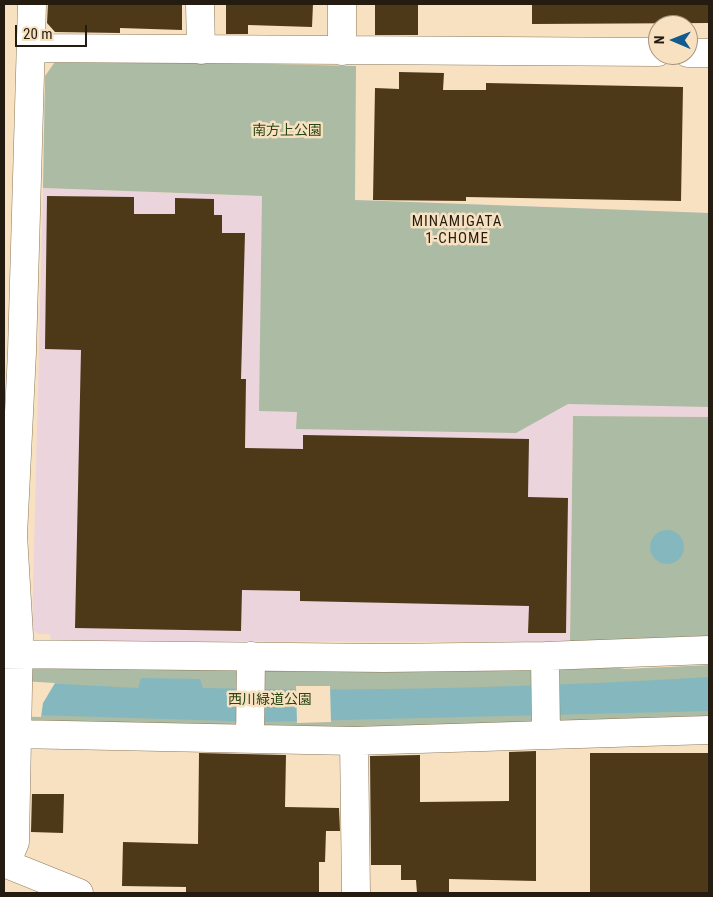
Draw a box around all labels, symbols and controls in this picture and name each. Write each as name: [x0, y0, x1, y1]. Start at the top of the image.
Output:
scale bar: [18, 15, 90, 47]
north arrow: [648, 15, 698, 65]
text: 20 m: [23, 25, 53, 43]
text: N: [651, 35, 667, 44]
park label: 南方上公園: [252, 123, 322, 139]
district label: MINAMIGATA 1-CHOME: [410, 213, 504, 248]
park label: 西川緑道公園: [228, 692, 312, 708]

